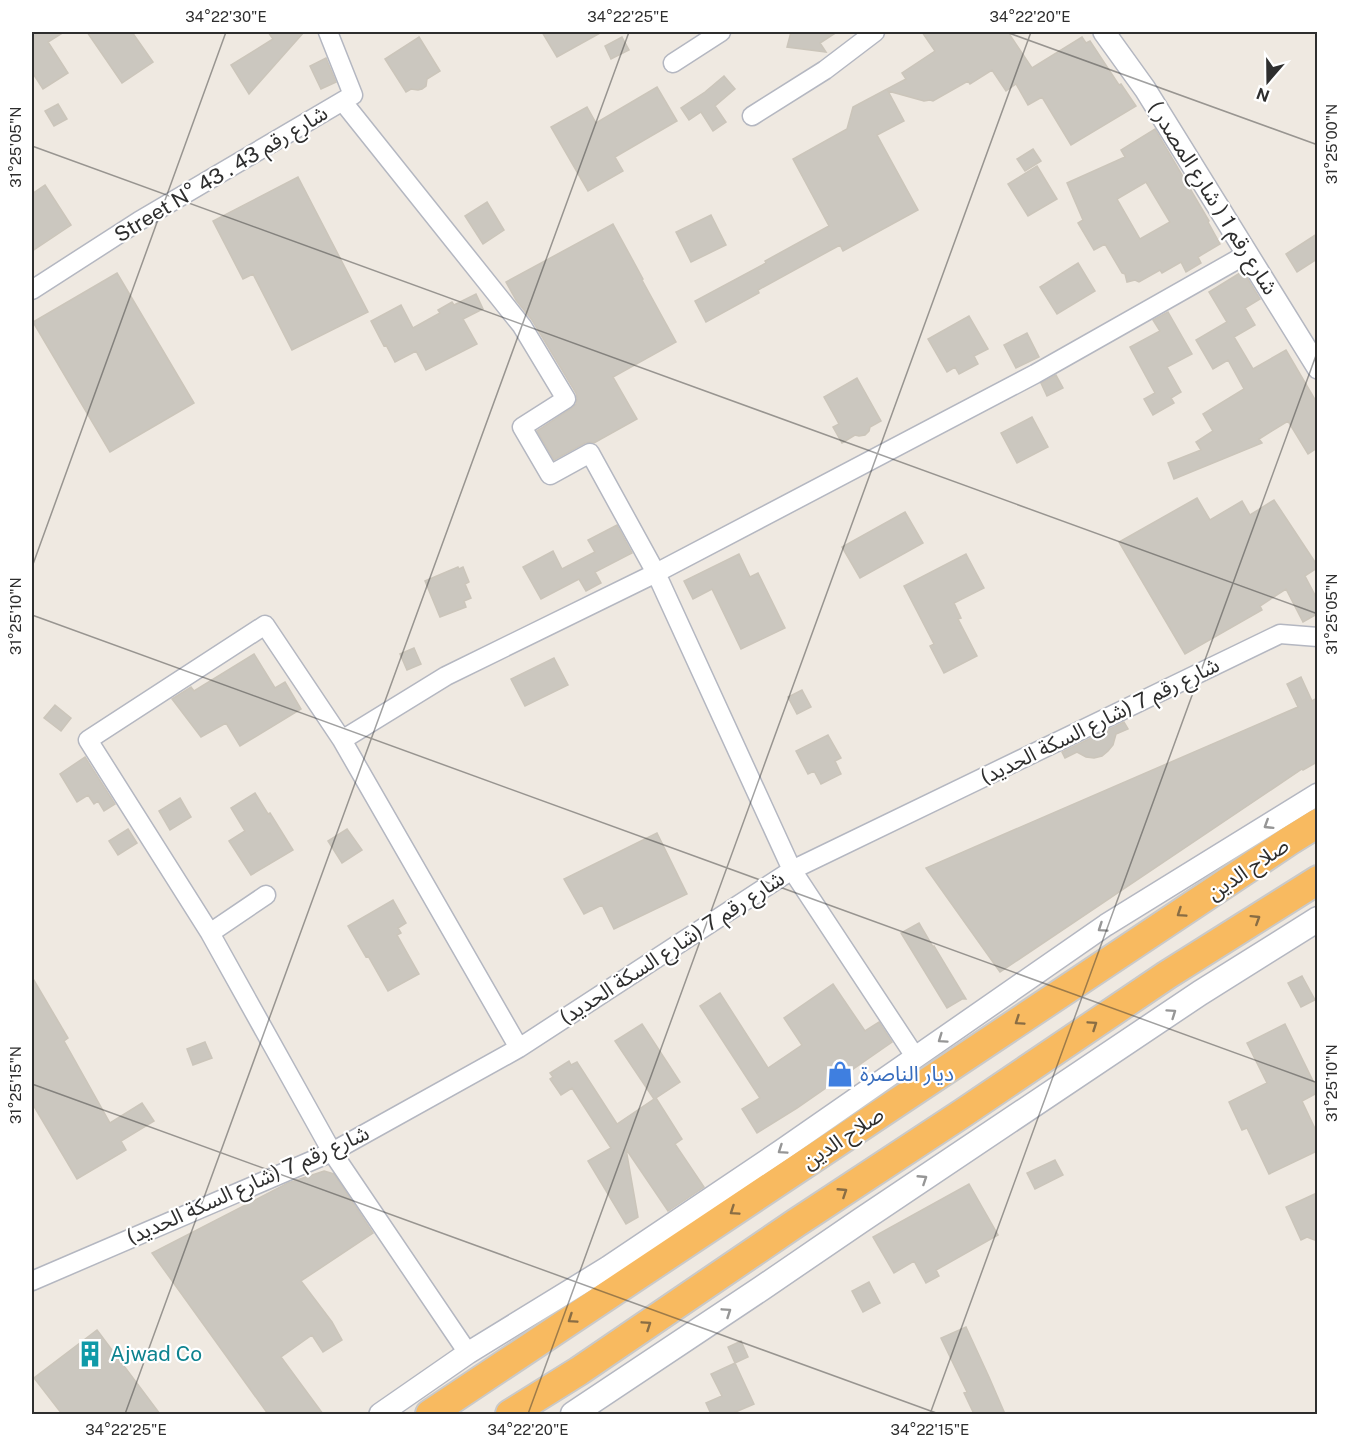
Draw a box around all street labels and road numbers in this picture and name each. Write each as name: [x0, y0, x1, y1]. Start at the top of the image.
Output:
street label: شارع رقم 1 ( شارع المصدر ): [1141, 96, 1283, 301]
street label: Street N° 43 . شارع رقم 43: [110, 100, 333, 250]
street label: شارع رقم 7 (شارع السكة الحديد): [976, 652, 1225, 792]
street label: صلاح الدين: [1202, 832, 1295, 908]
street label: شارع رقم 7 (شارع السكة الحديد): [555, 866, 790, 1032]
street label: صلاح الدين: [797, 1101, 890, 1177]
street label: شارع رقم 7 (شارع السكة الحديد): [123, 1120, 374, 1252]

